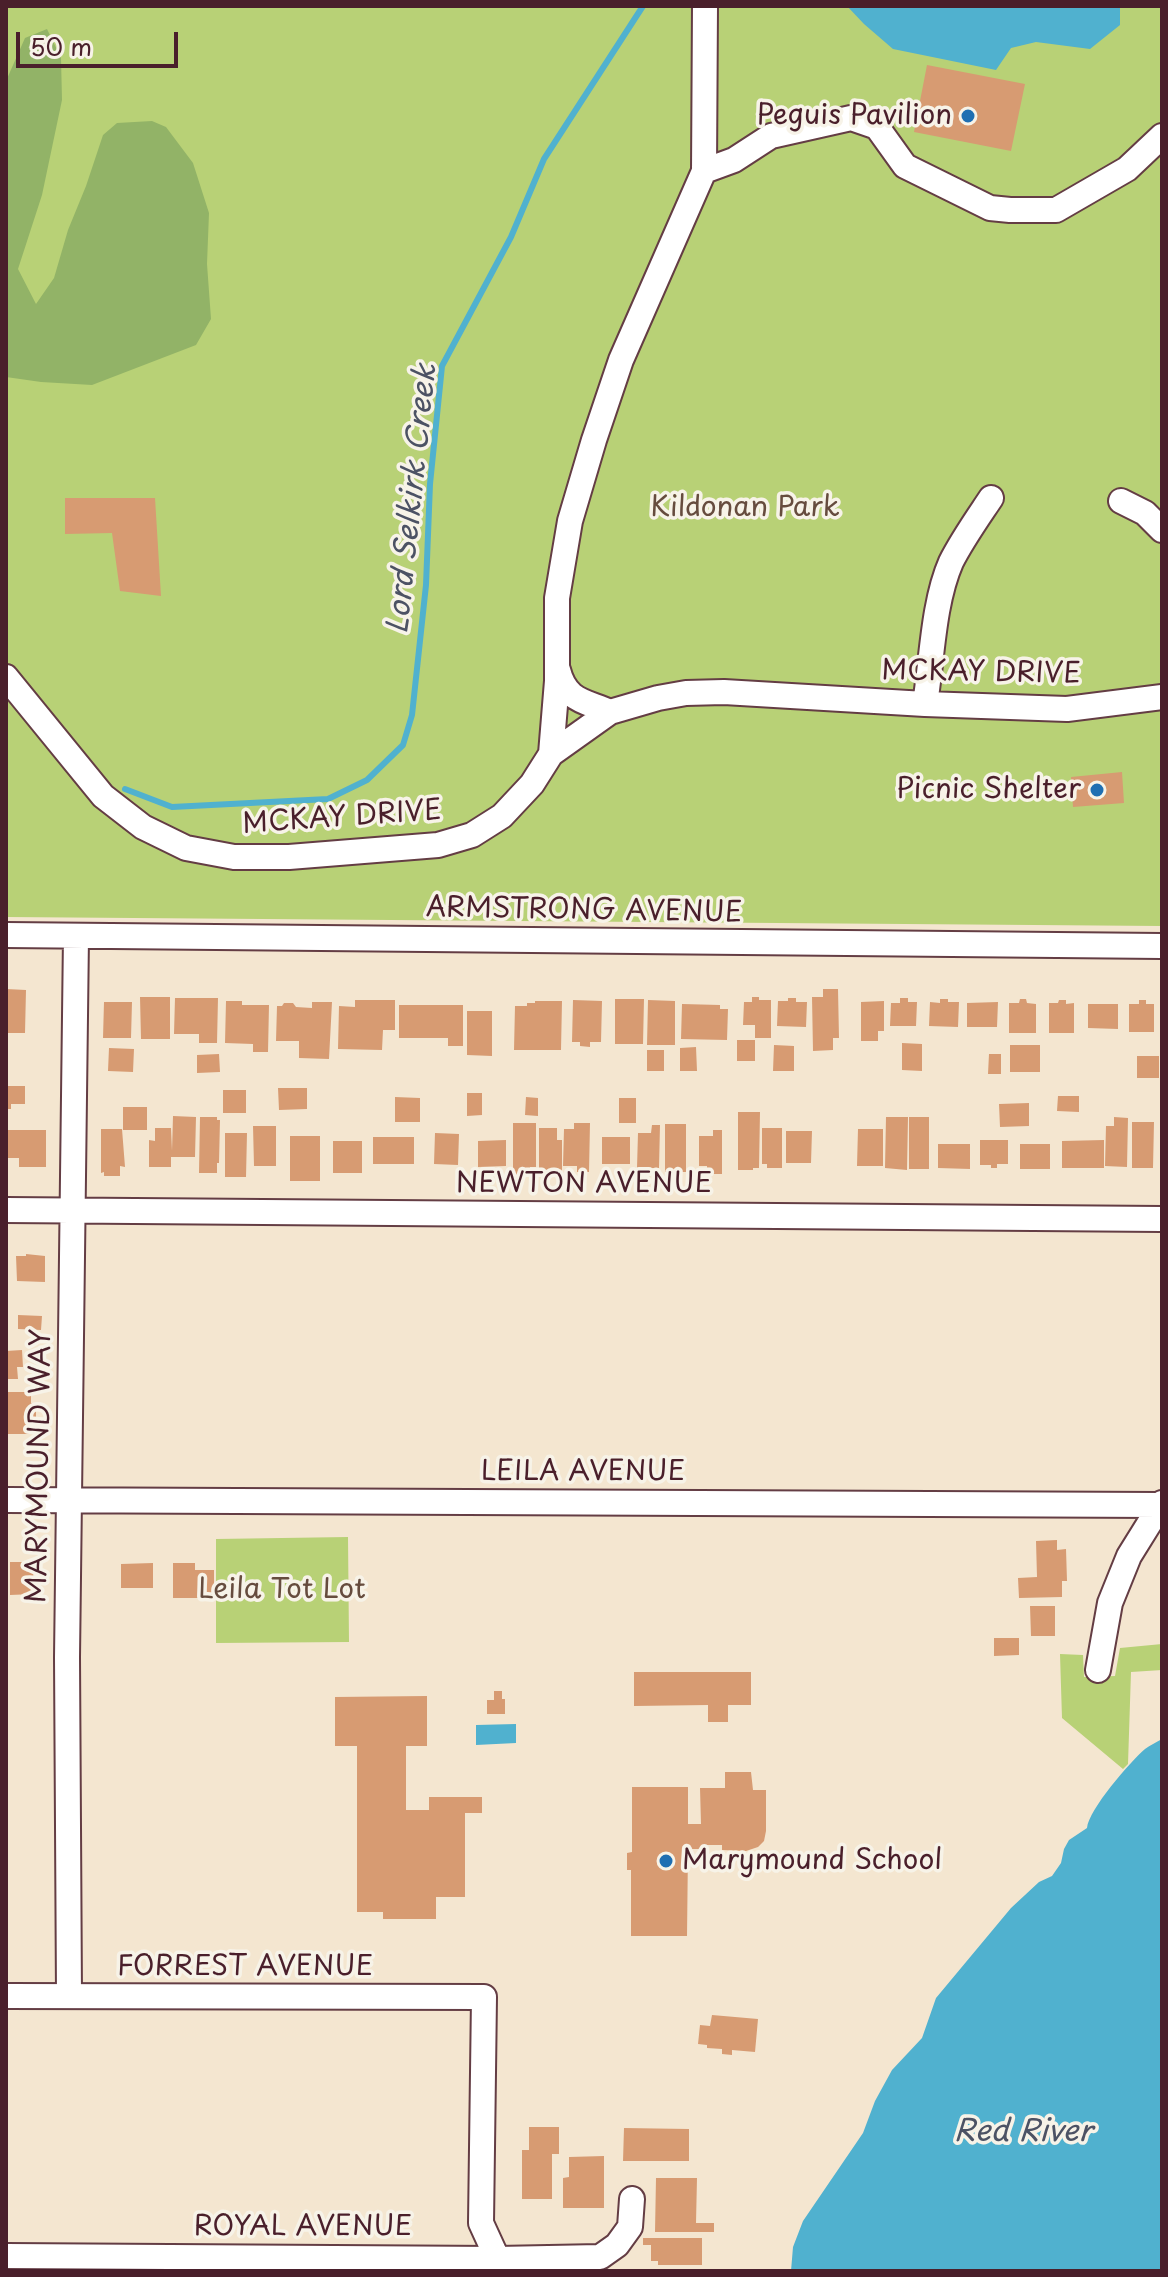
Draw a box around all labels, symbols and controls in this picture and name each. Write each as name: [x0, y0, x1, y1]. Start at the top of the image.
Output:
scale bar: [20, 16, 182, 66]
text: 50 m: [30, 28, 92, 64]
place label: Peguis Pavilion: [757, 99, 952, 133]
marker: Peguis Pavilion: [959, 107, 977, 125]
water label: Lord Selkirk Creek: [381, 362, 445, 636]
park label: Kildonan Park: [650, 491, 840, 525]
street label: MCKAY DRIVE: [881, 654, 1081, 692]
place label: Picnic Shelter: [896, 773, 1081, 807]
marker: Picnic Shelter: [1088, 781, 1106, 799]
street label: MCKAY DRIVE: [241, 794, 443, 842]
street label: ARMSTRONG AVENUE: [425, 891, 743, 931]
street label: NEWTON AVENUE: [456, 1167, 712, 1201]
street label: MARYMOUND WAY: [21, 1329, 59, 1603]
street label: LEILA AVENUE: [481, 1455, 685, 1489]
park label: Leila Tot Lot: [198, 1573, 366, 1607]
place label: Marymound School: [682, 1844, 942, 1878]
marker: Marymound School: [657, 1852, 675, 1870]
street label: FORREST AVENUE: [117, 1950, 373, 1984]
water label: Red River: [954, 2115, 1092, 2151]
street label: ROYAL AVENUE: [194, 2210, 412, 2244]

